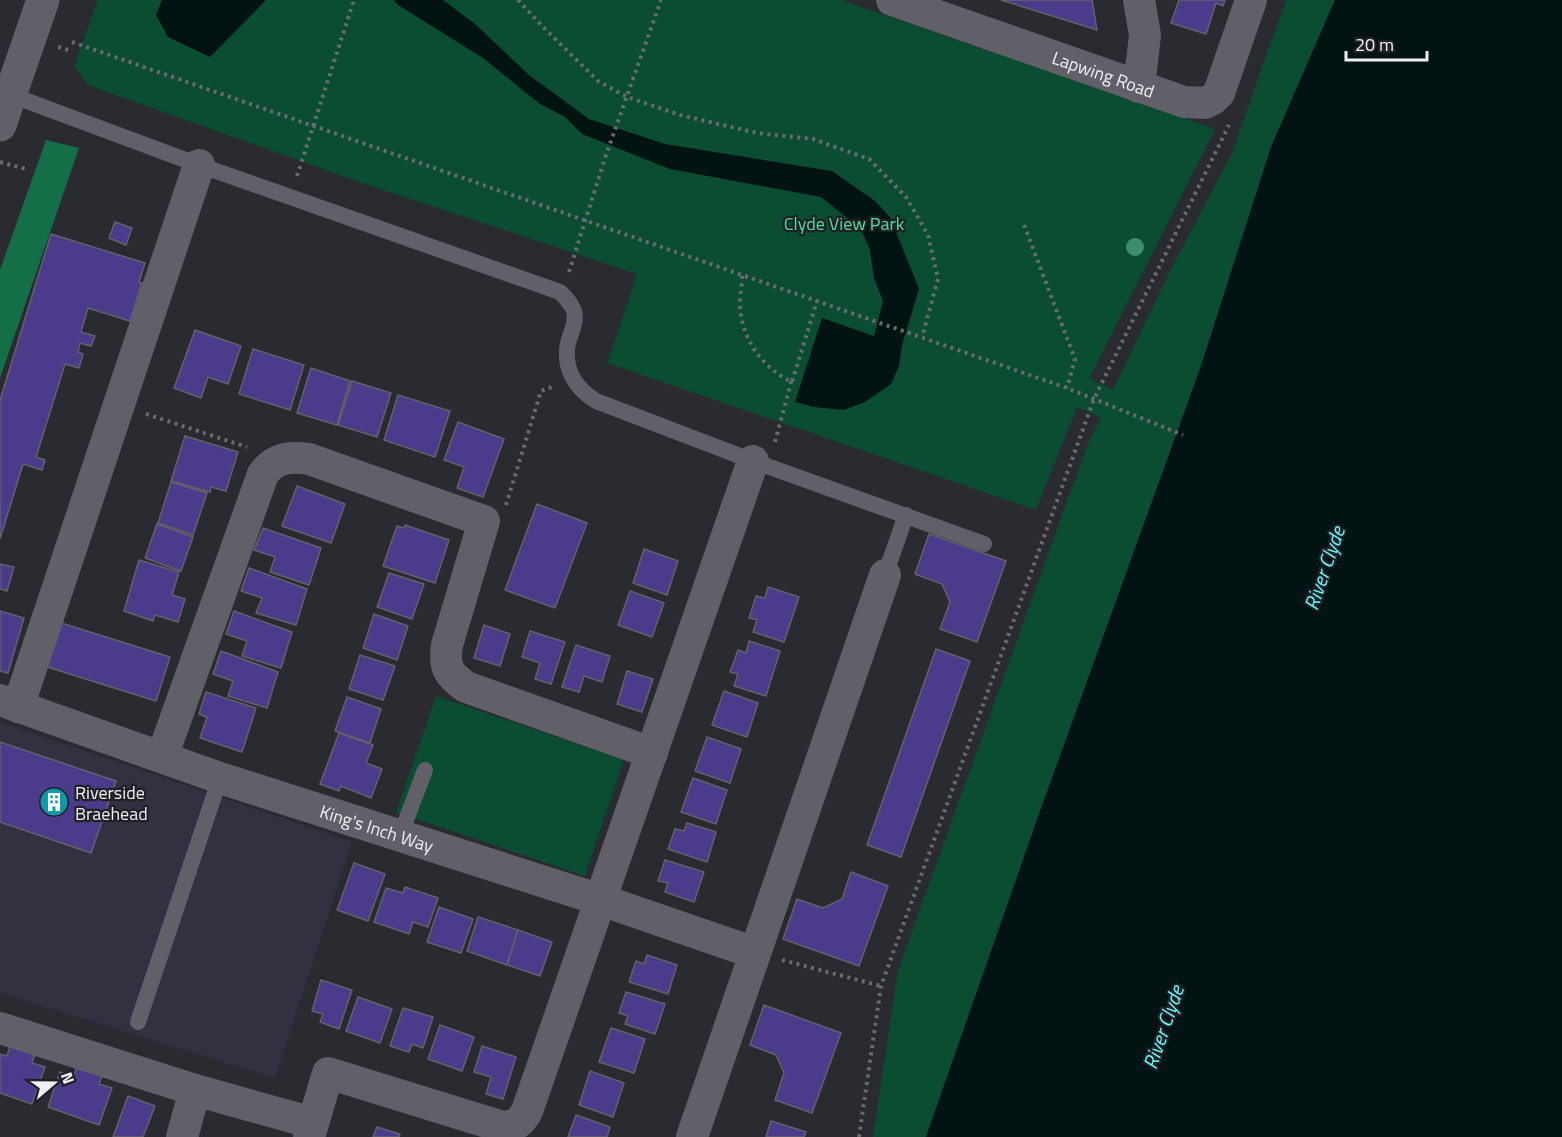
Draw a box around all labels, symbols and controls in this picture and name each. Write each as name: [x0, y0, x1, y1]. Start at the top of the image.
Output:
scale bar: [1346, 24, 1427, 62]
text: 20 m: [1355, 31, 1394, 58]
street label: Lapwing Road: [1049, 44, 1158, 104]
park label: Clyde View Park: [784, 210, 905, 237]
water label: River Clyde: [1295, 520, 1353, 614]
place label: Riverside Braehead: [75, 779, 148, 827]
building icon: Riverside Braehead: [38, 786, 70, 818]
street label: King's Inch Way: [316, 797, 437, 859]
water label: River Clyde: [1134, 979, 1192, 1073]
north arrow: [24, 1053, 84, 1113]
text: N: [55, 1069, 81, 1087]

